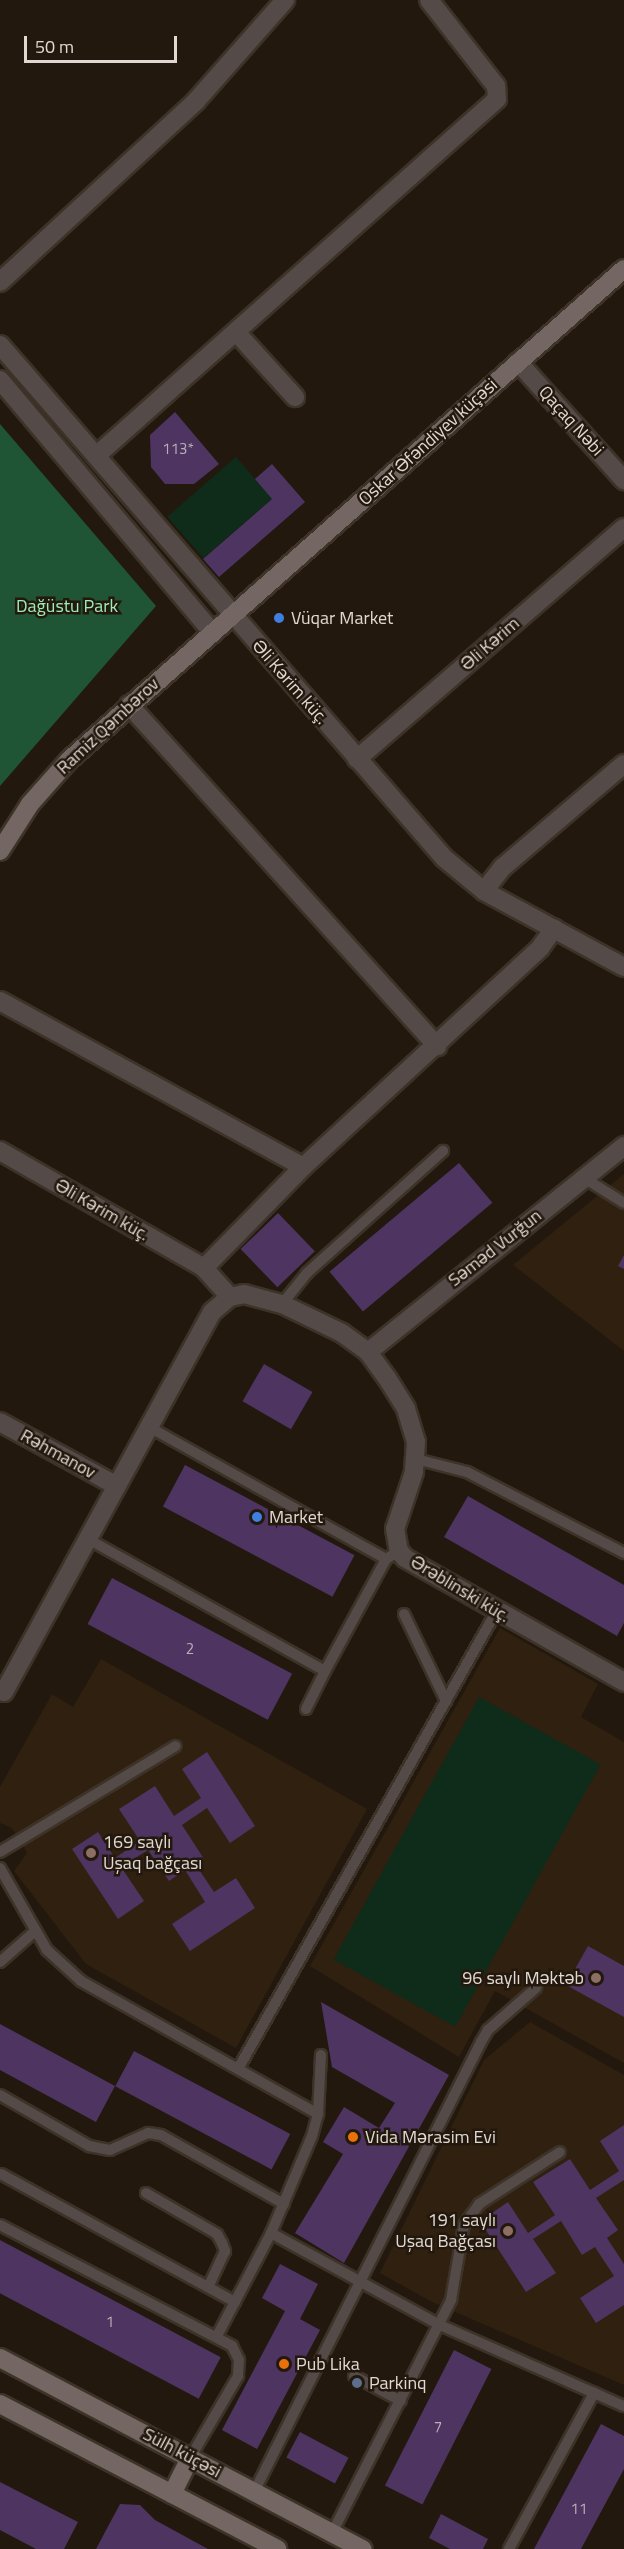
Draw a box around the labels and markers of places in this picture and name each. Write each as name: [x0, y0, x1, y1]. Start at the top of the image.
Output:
place label: Vüqar Market: [291, 607, 393, 629]
marker: Vüqar Market: [272, 611, 286, 625]
place label: Market: [269, 1506, 323, 1528]
marker: Market: [250, 1510, 264, 1524]
place label: 169 saylı Uşaq bağçası: [103, 1832, 202, 1874]
marker: 169 saylı Uşaq bağçası: [84, 1846, 98, 1860]
place label: 96 saylı Məktəb: [462, 1967, 584, 1989]
marker: 96 saylı Məktəb: [589, 1971, 603, 1985]
place label: Vida Mərasim Evi: [365, 2126, 496, 2148]
marker: Vida Mərasim Evi: [346, 2130, 360, 2144]
place label: 191 saylı Uşaq Bağçası: [395, 2210, 496, 2252]
marker: 191 saylı Uşaq Bağçası: [501, 2224, 515, 2238]
place label: Pub Lika: [296, 2353, 360, 2375]
marker: Pub Lika: [277, 2357, 291, 2371]
place label: Parkinq: [369, 2372, 427, 2394]
marker: Parkinq: [350, 2376, 364, 2390]

